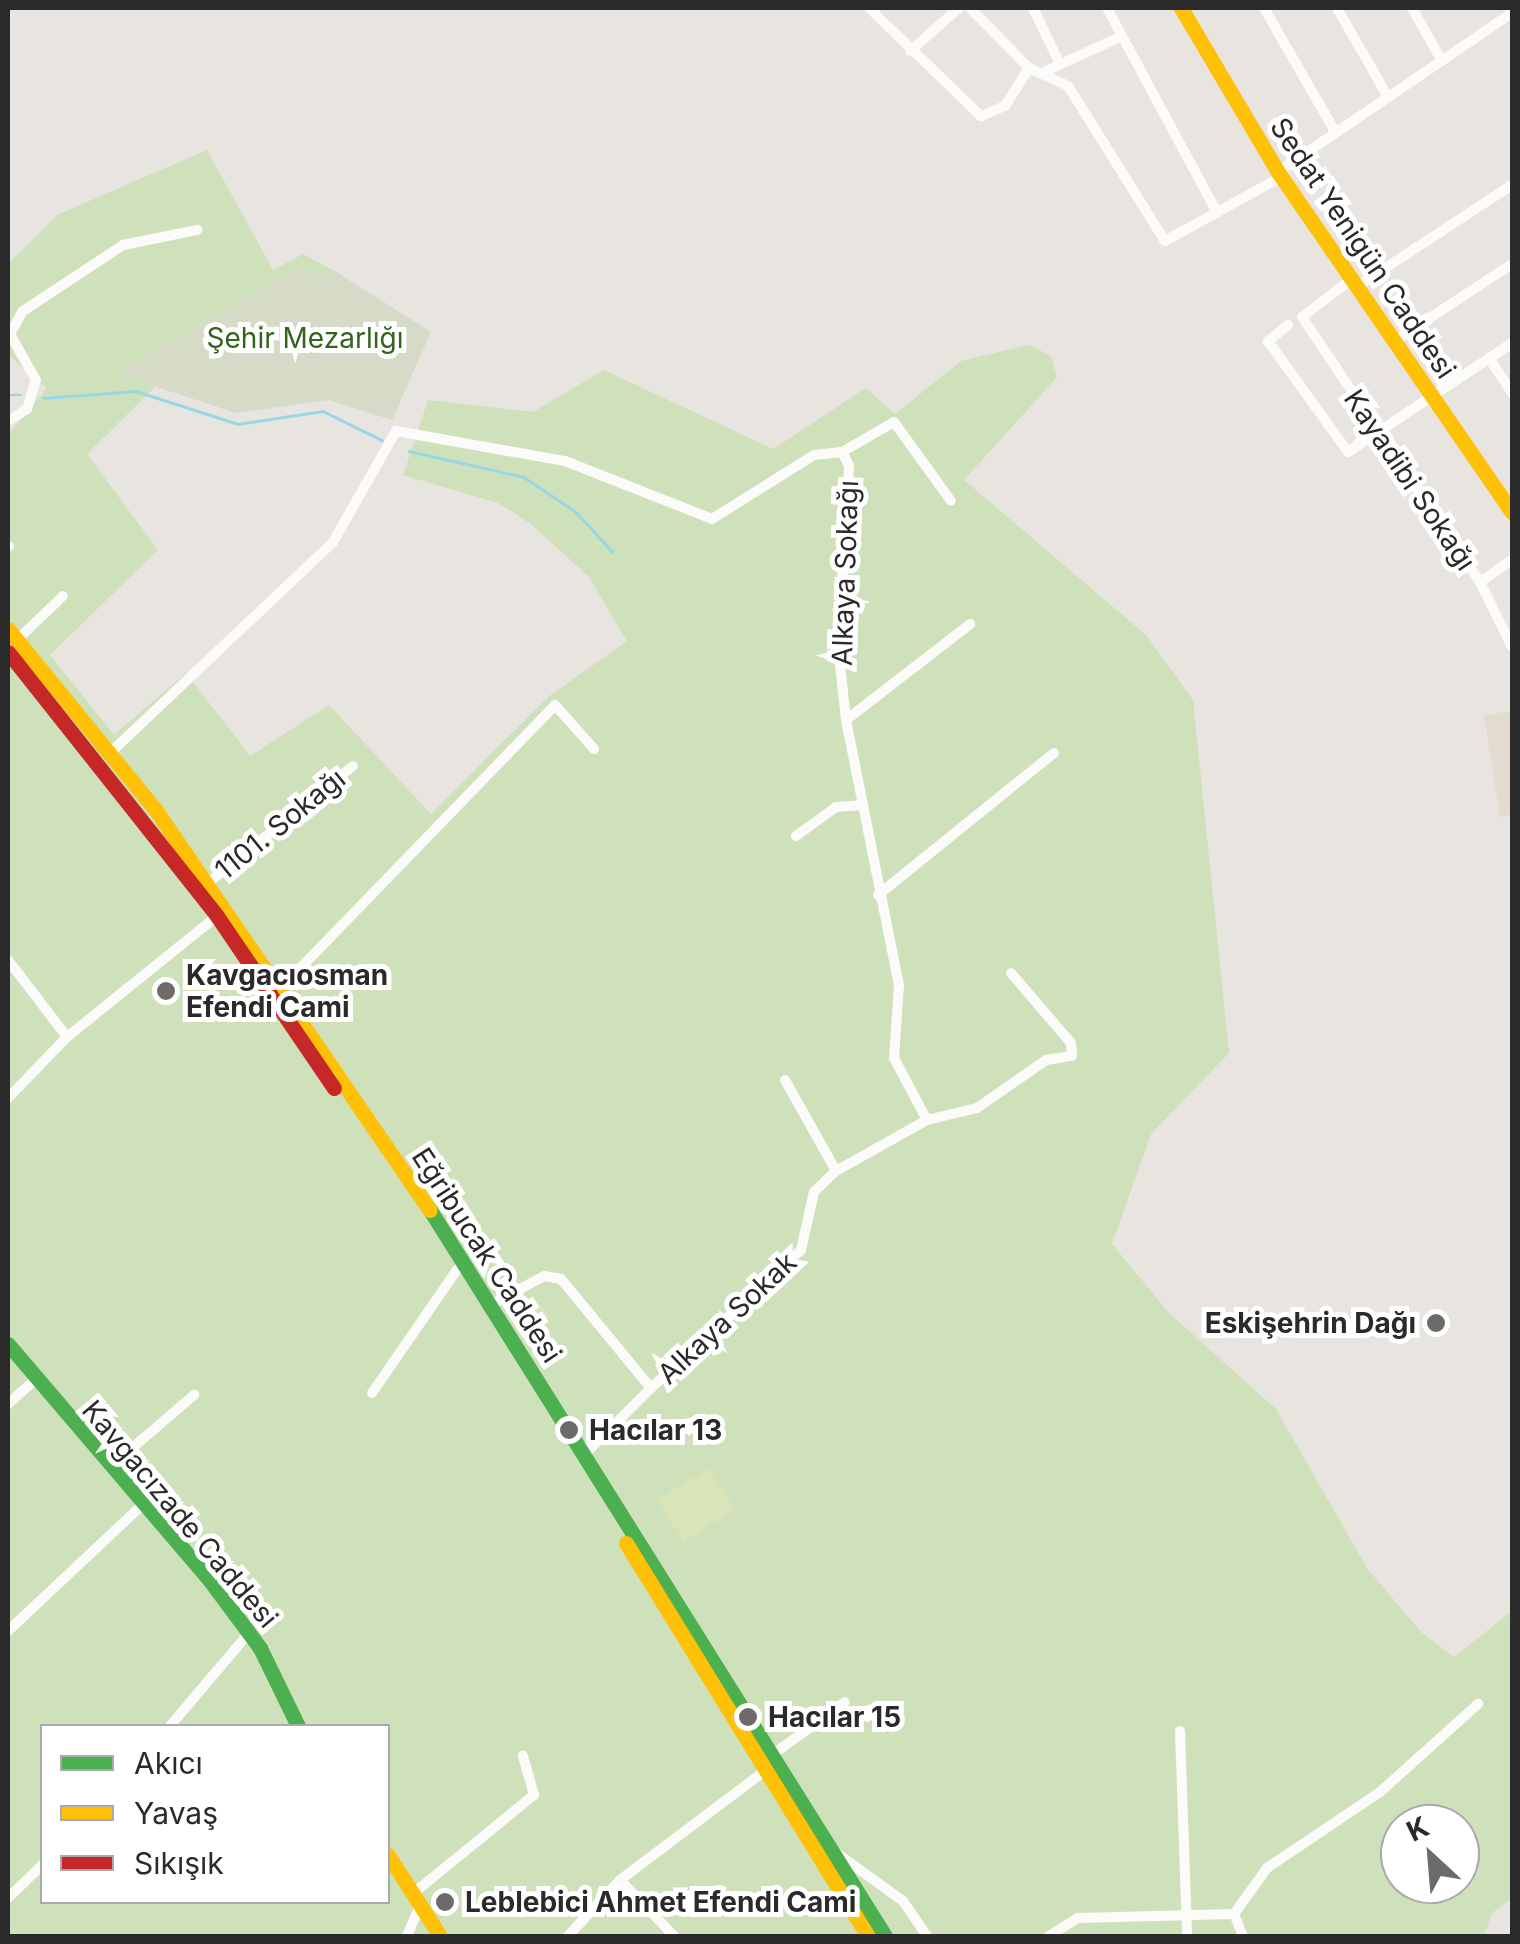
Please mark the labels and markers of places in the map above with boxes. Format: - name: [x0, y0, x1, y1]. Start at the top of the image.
- place label: Kavgacıosman Efendi Cami: [186, 958, 388, 1024]
- marker: Kavgacıosman Efendi Cami: [155, 980, 177, 1002]
- place label: Eskişehrin Dağı: [1205, 1306, 1416, 1340]
- marker: Eskişehrin Dağı: [1425, 1312, 1447, 1334]
- place label: Hacılar 13: [589, 1413, 722, 1447]
- marker: Hacılar 13: [558, 1419, 580, 1441]
- place label: Hacılar 15: [768, 1700, 901, 1734]
- marker: Hacılar 15: [737, 1706, 759, 1728]
- place label: Leblebici Ahmet Efendi Cami: [465, 1885, 856, 1919]
- marker: Leblebici Ahmet Efendi Cami: [434, 1891, 456, 1913]

